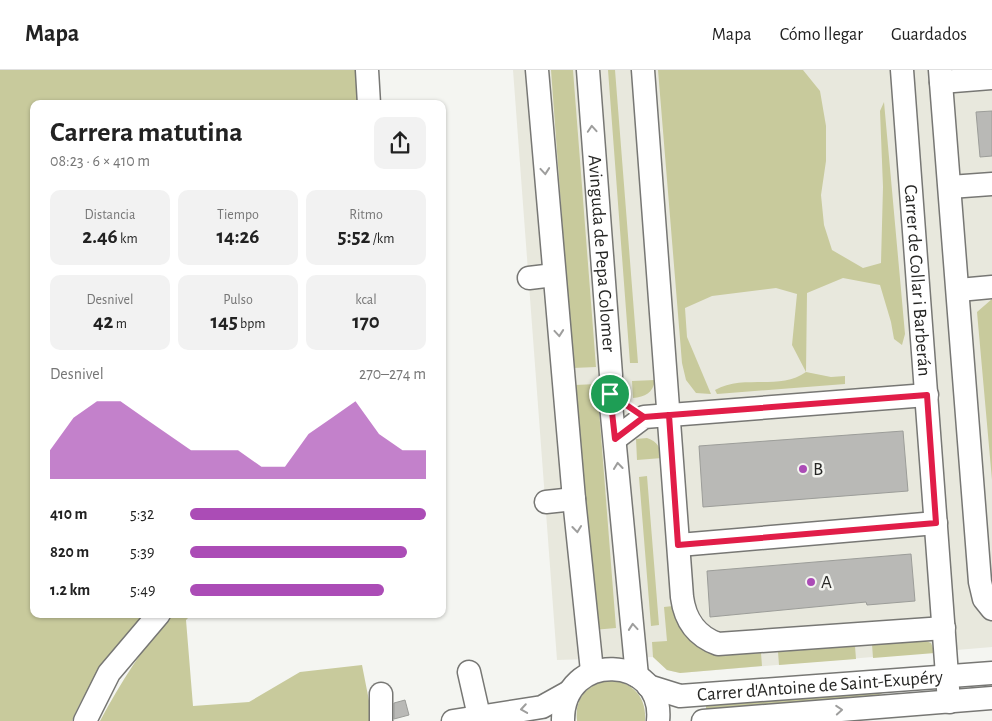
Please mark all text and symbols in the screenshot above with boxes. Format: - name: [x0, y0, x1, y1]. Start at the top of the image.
- text: Mapa: [25, 22, 79, 46]
- text: Mapa: [712, 26, 752, 44]
- text: Cómo llegar: [780, 26, 863, 44]
- text: Guardados: [891, 26, 967, 44]
- button: share: [374, 117, 426, 169]
- text: Carrera matutina: [50, 119, 243, 147]
- one-way arrow: [587, 125, 598, 133]
- text: 08:23 · 6 × 410 m: [50, 153, 150, 169]
- street label: Avinguda de Pepa Colomer: [585, 154, 619, 353]
- one-way arrow: [539, 167, 550, 175]
- street label: Carrer de Collar i Barberán: [901, 184, 934, 377]
- text: Distancia: [85, 208, 135, 222]
- text: Tiempo: [217, 208, 259, 222]
- text: Ritmo: [349, 208, 383, 222]
- text: 2.46: [82, 226, 118, 247]
- text: 14:26: [217, 226, 259, 247]
- text: 5:52: [338, 226, 370, 247]
- text: km: [118, 232, 138, 246]
- text: /km: [370, 232, 394, 246]
- text: Desnivel: [87, 293, 133, 307]
- text: Pulso: [223, 293, 253, 307]
- text: kcal: [355, 293, 377, 307]
- text: 42: [93, 311, 113, 332]
- text: 145: [211, 311, 238, 332]
- text: 170: [352, 311, 380, 332]
- text: m: [113, 317, 127, 331]
- text: bpm: [238, 317, 265, 331]
- one-way arrow: [553, 329, 564, 337]
- text: Desnivel: [50, 366, 104, 382]
- text: 270–274 m: [359, 366, 426, 382]
- pin: [589, 373, 631, 415]
- icon: arrive: [596, 380, 624, 408]
- place label: B: [813, 460, 823, 479]
- one-way arrow: [612, 461, 623, 469]
- marker: B: [797, 463, 809, 475]
- text: 410 m: [50, 506, 87, 522]
- text: 5:32: [130, 506, 154, 522]
- one-way arrow: [571, 526, 582, 534]
- text: 820 m: [50, 544, 89, 560]
- text: 5:39: [130, 544, 154, 560]
- place label: A: [821, 573, 832, 592]
- marker: A: [805, 576, 817, 588]
- text: 1.2 km: [50, 582, 90, 598]
- text: 5:49: [130, 582, 156, 598]
- one-way arrow: [628, 623, 639, 631]
- street label: Carrer d'Antoine de Saint-Exupéry: [696, 667, 944, 704]
- one-way arrow: [520, 704, 528, 714]
- one-way arrow: [835, 705, 843, 716]

